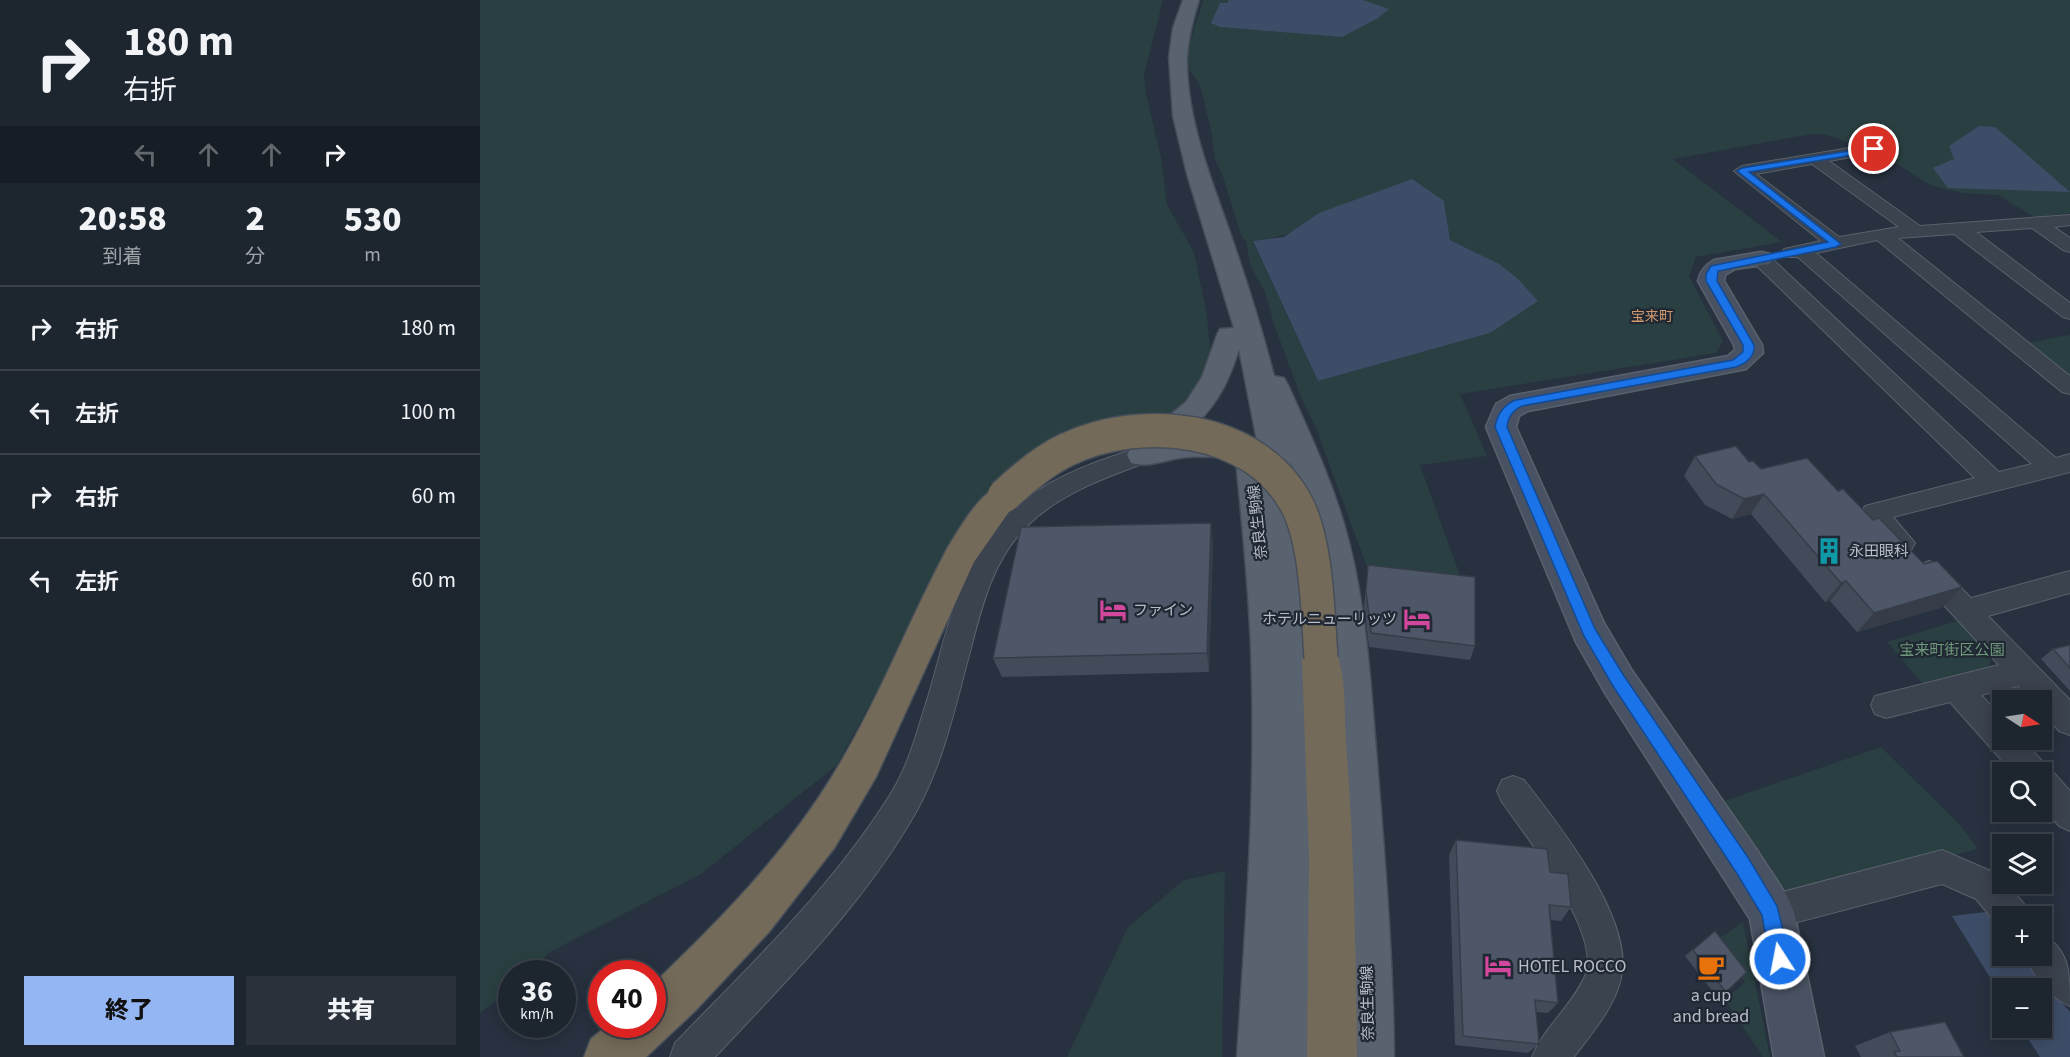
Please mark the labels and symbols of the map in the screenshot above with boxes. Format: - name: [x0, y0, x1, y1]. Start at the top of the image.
- pin: [1848, 123, 1899, 174]
- district label: 宝来町: [1631, 307, 1673, 327]
- street label: 奈良生駒線: [1244, 484, 1272, 560]
- building icon: 永田眼科: [1814, 536, 1844, 566]
- place label: 永田眼科: [1849, 541, 1909, 562]
- hotel icon: ファイン: [1098, 595, 1128, 625]
- place label: ファイン: [1133, 600, 1193, 621]
- hotel icon: ホテルニューリッツ: [1402, 604, 1432, 634]
- place label: ホテルニューリッツ: [1262, 609, 1397, 630]
- park label: 宝来町街区公園: [1899, 640, 2005, 661]
- north arrow: [1992, 690, 2052, 750]
- position arrow: [1748, 927, 1812, 991]
- hotel icon: HOTEL ROCCO: [1483, 951, 1513, 981]
- cafe icon: a cup and bread: [1696, 952, 1726, 982]
- place label: HOTEL ROCCO: [1518, 954, 1626, 979]
- speed limit sign: 40: [588, 960, 666, 1038]
- street label: 奈良生駒線: [1357, 965, 1379, 1041]
- place label: a cup and bread: [1673, 983, 1749, 1029]

